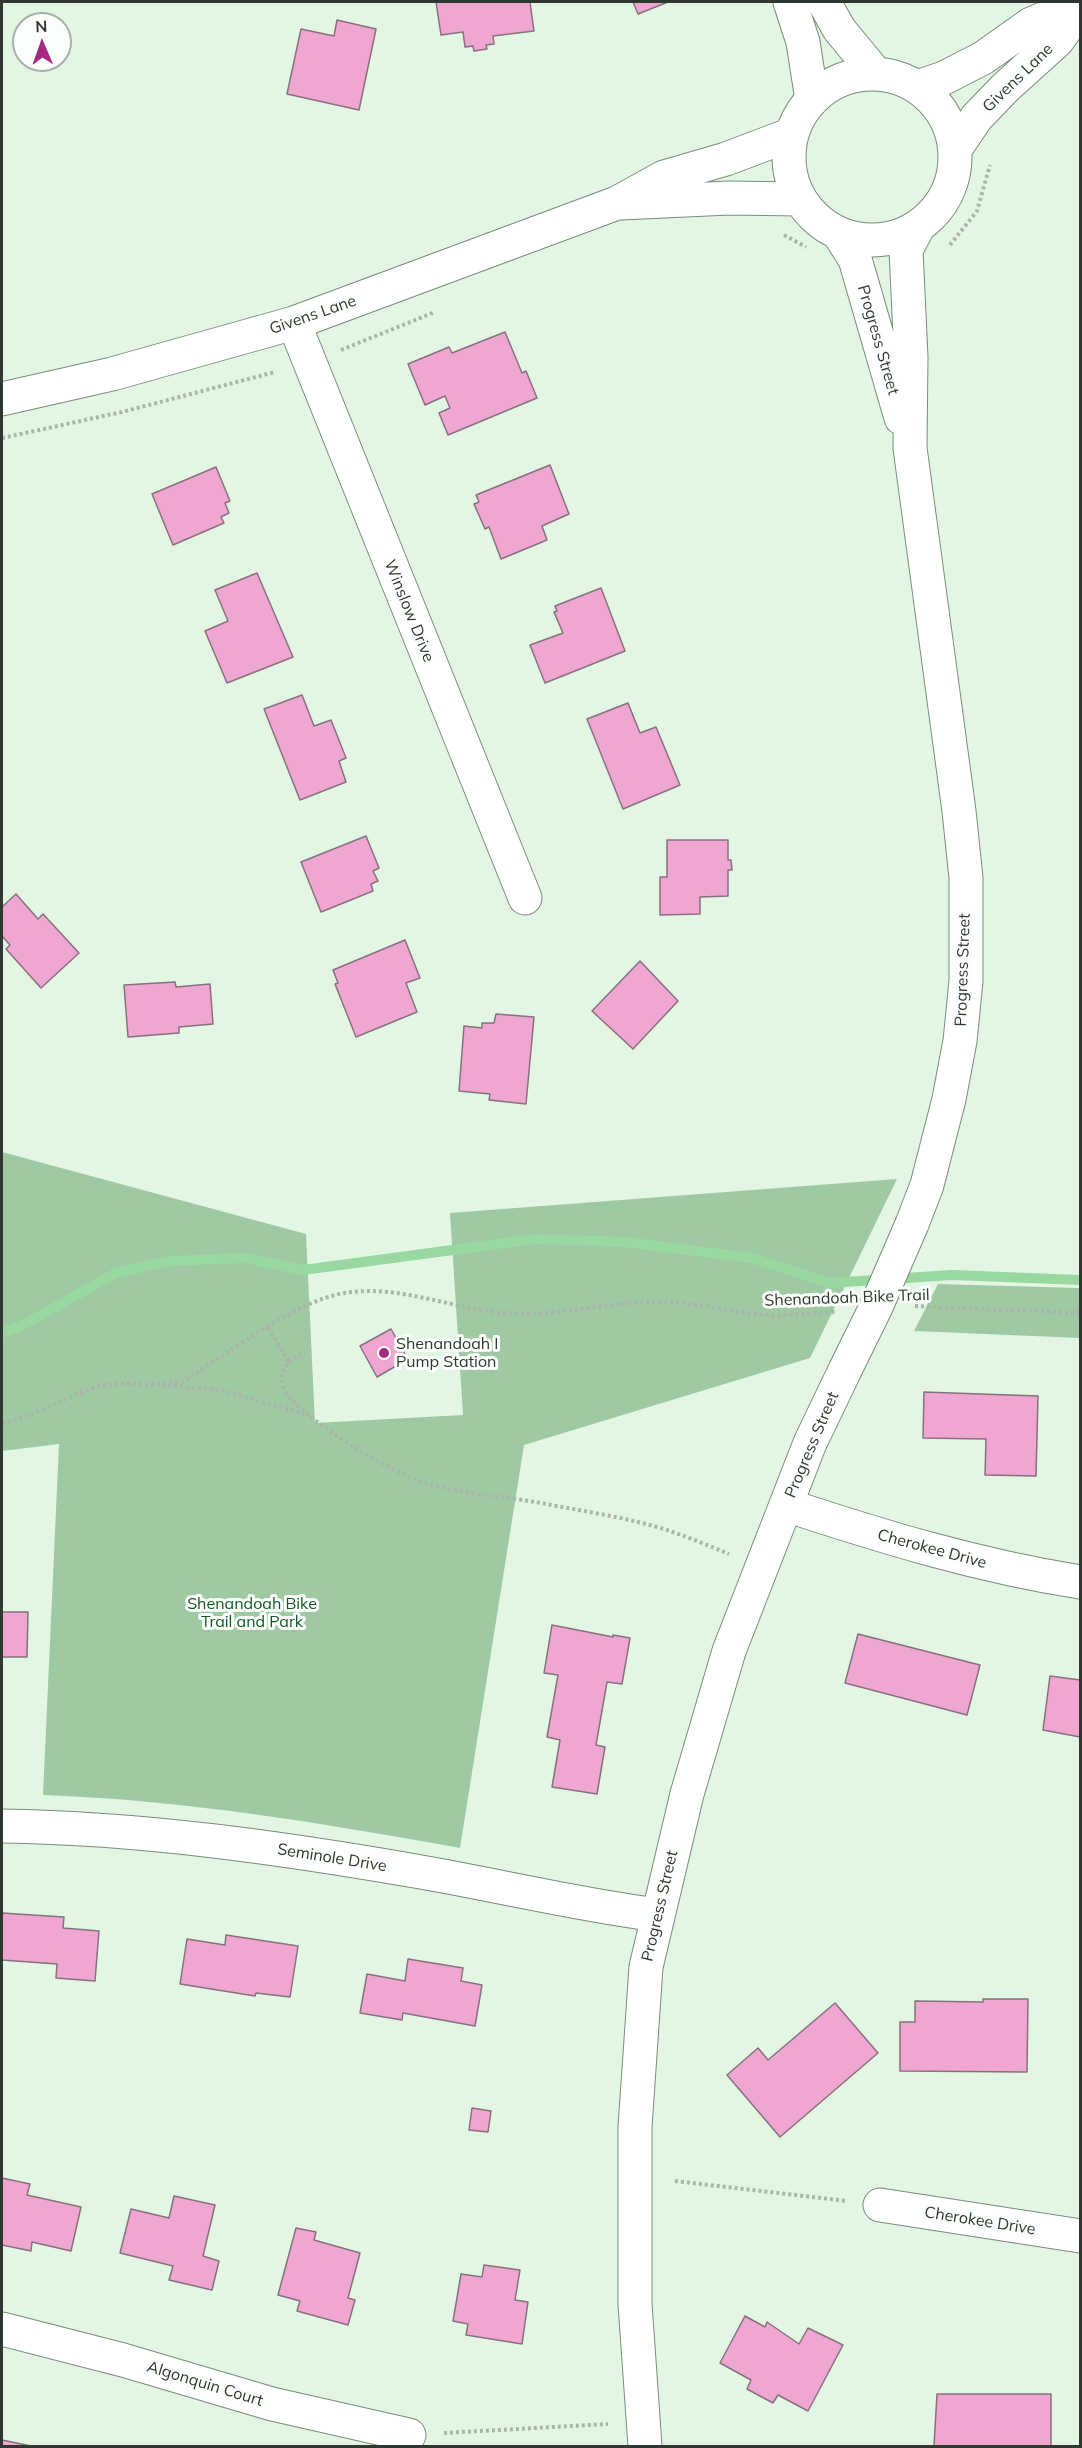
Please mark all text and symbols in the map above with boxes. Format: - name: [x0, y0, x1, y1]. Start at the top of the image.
- north arrow: [12, 12, 72, 72]
- text: N: [35, 16, 48, 36]
- street label: Givens Lane: [979, 40, 1057, 116]
- street label: Progress Street: [853, 283, 903, 397]
- street label: Givens Lane: [267, 291, 359, 339]
- street label: Winslow Drive: [380, 557, 438, 665]
- street label: Progress Street: [951, 913, 975, 1027]
- street label: Shenandoah Bike Trail: [764, 1286, 930, 1310]
- place label: Shenandoah I Pump Station: [396, 1334, 498, 1372]
- marker: Shenandoah I Pump Station: [377, 1346, 391, 1360]
- street label: Progress Street: [781, 1389, 843, 1501]
- street label: Cherokee Drive: [875, 1525, 989, 1573]
- park label: Shenandoah Bike Trail and Park: [187, 1594, 317, 1632]
- street label: Seminole Drive: [276, 1840, 388, 1876]
- street label: Progress Street: [638, 1849, 682, 1963]
- street label: Cherokee Drive: [923, 2203, 1037, 2239]
- street label: Algonquin Court: [145, 2357, 265, 2411]

